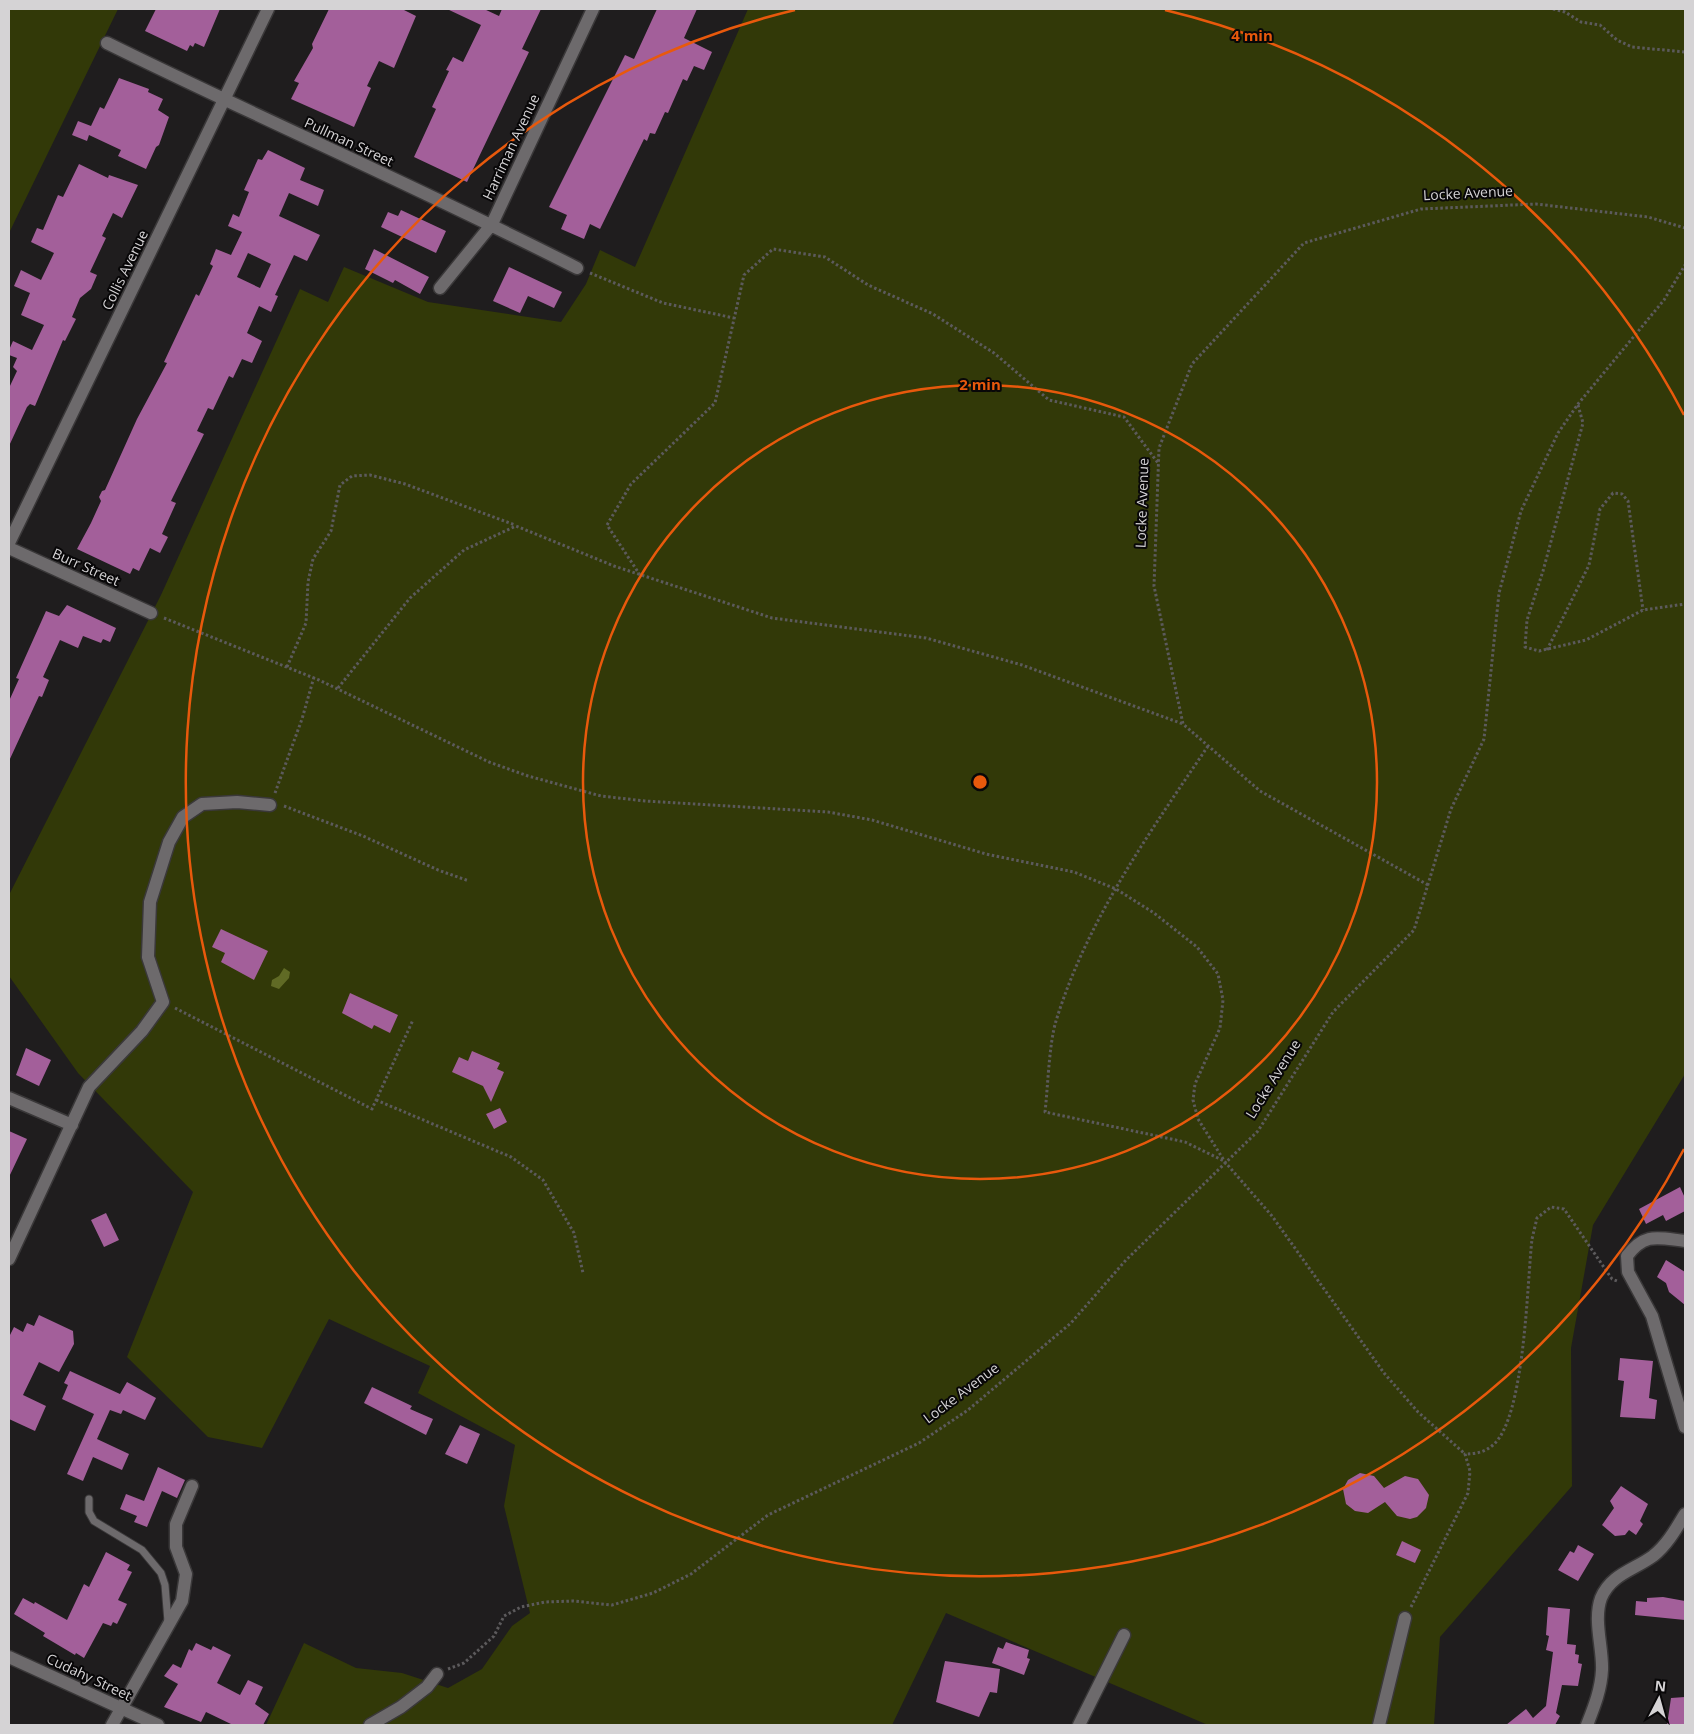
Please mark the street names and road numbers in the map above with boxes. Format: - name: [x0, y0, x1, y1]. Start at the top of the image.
- street label: Harriman Avenue: [478, 91, 543, 203]
- street label: Pullman Street: [302, 113, 397, 170]
- street label: Locke Avenue: [1423, 181, 1514, 204]
- street label: Collis Avenue: [97, 226, 152, 313]
- street label: Locke Avenue: [1130, 458, 1153, 548]
- street label: Burr Street: [50, 543, 123, 590]
- street label: Locke Avenue: [1241, 1035, 1305, 1122]
- street label: Locke Avenue: [919, 1358, 1002, 1427]
- street label: Cudahy Street: [43, 1648, 135, 1705]

